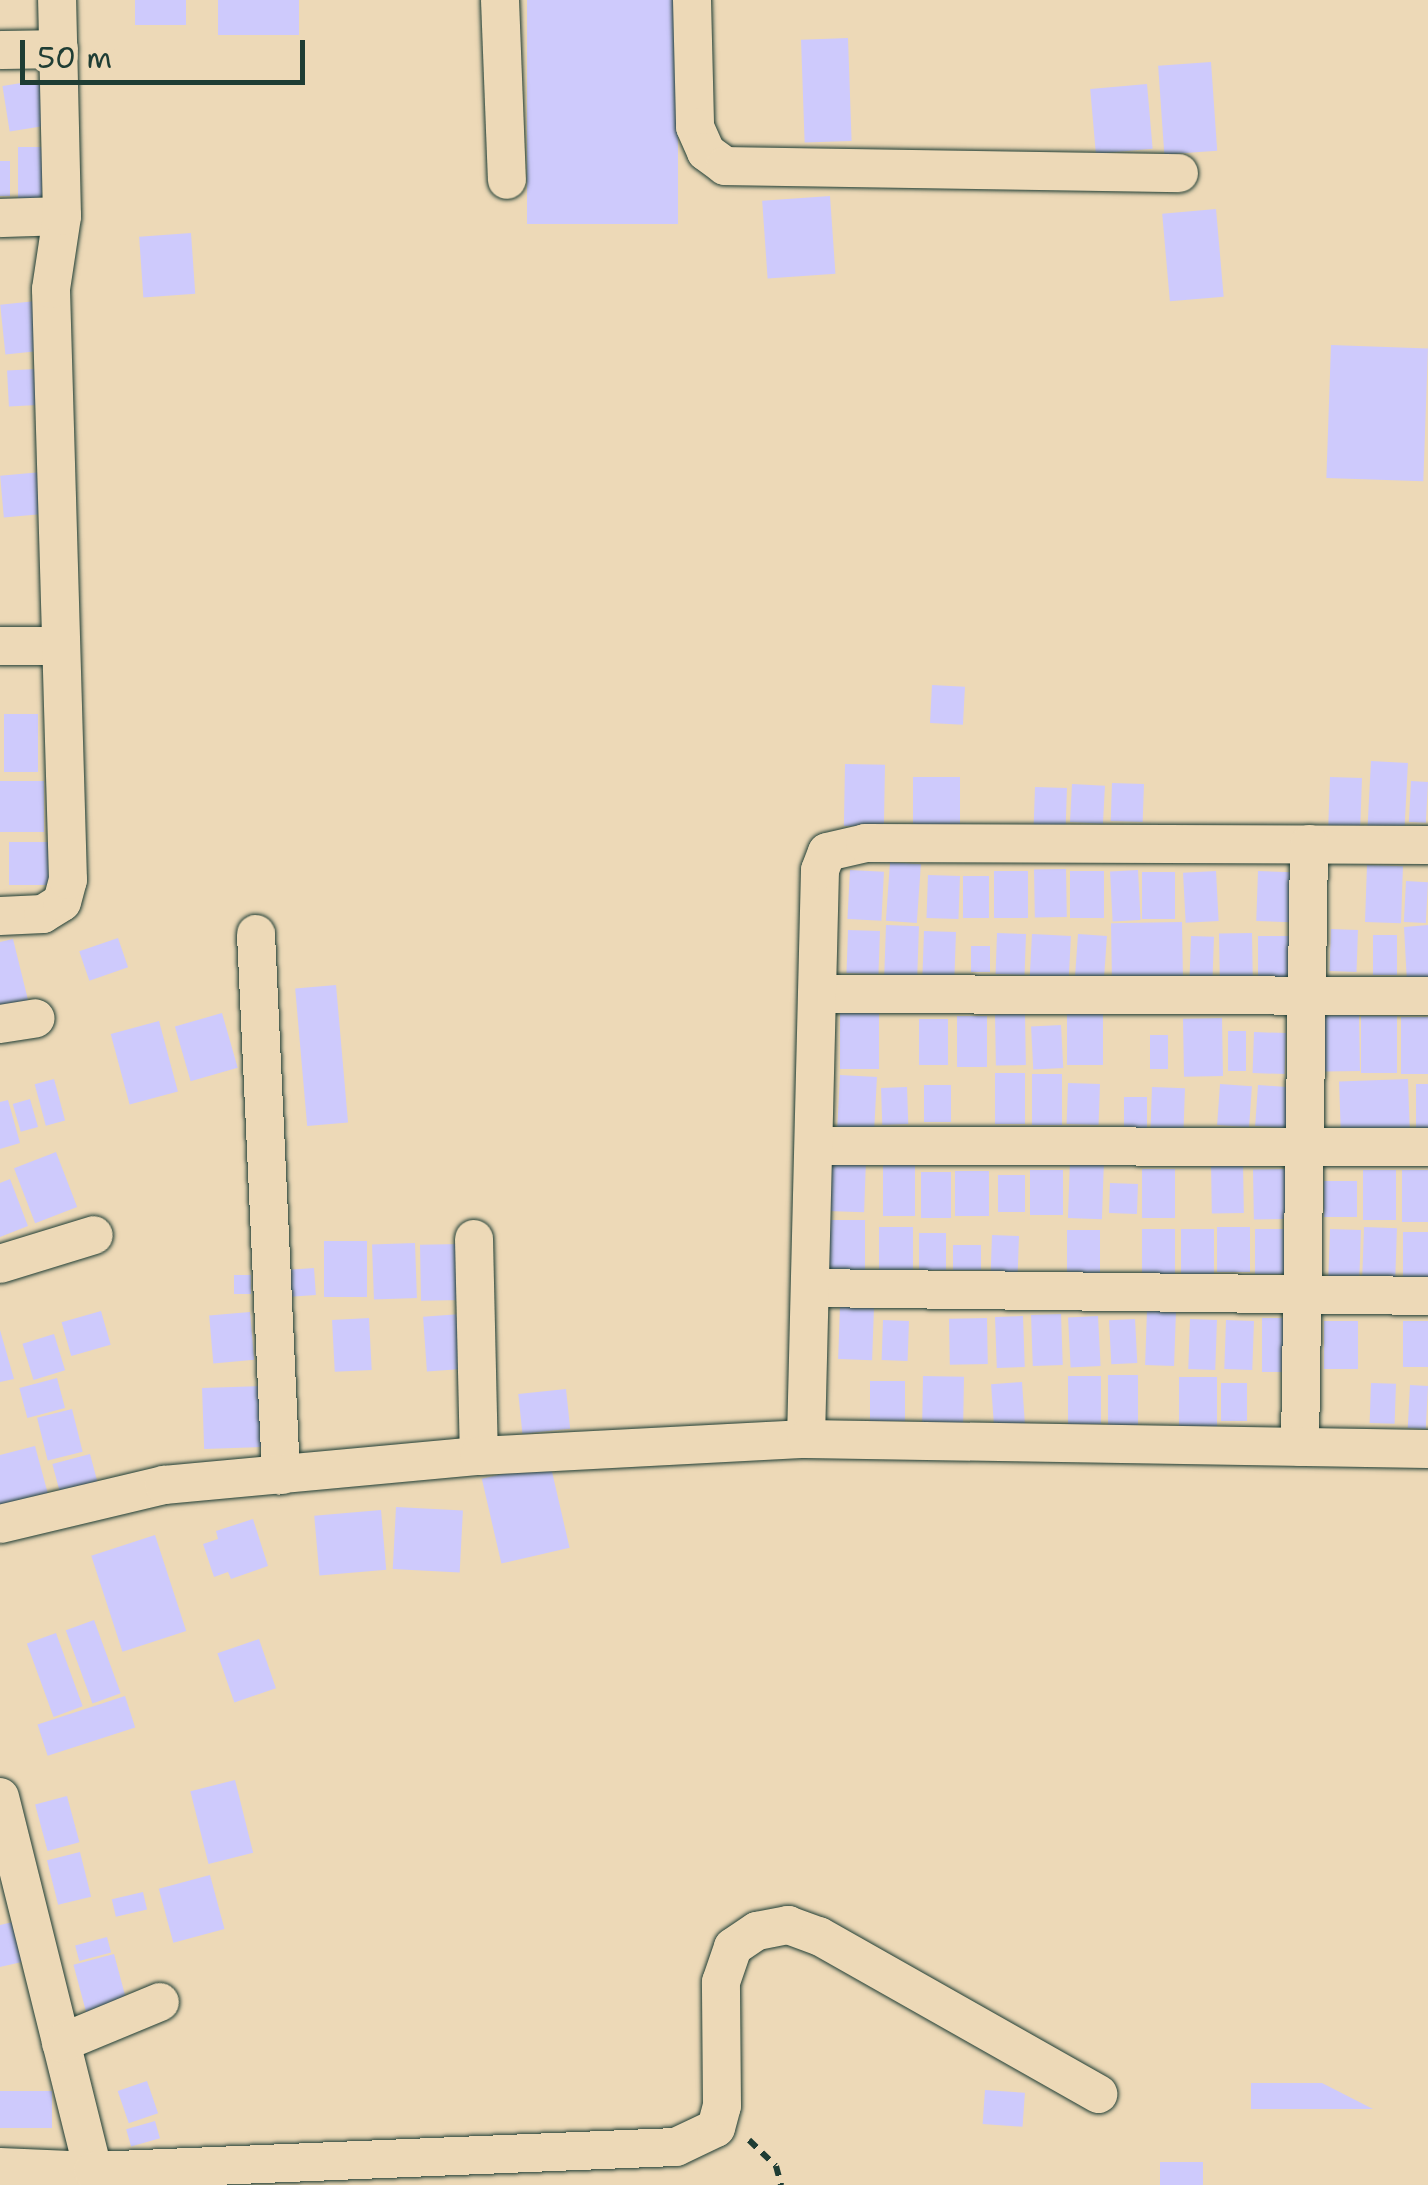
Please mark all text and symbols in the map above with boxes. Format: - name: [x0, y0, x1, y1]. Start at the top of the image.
- scale bar: [25, 20, 310, 82]
- text: 50 m: [37, 37, 112, 78]

